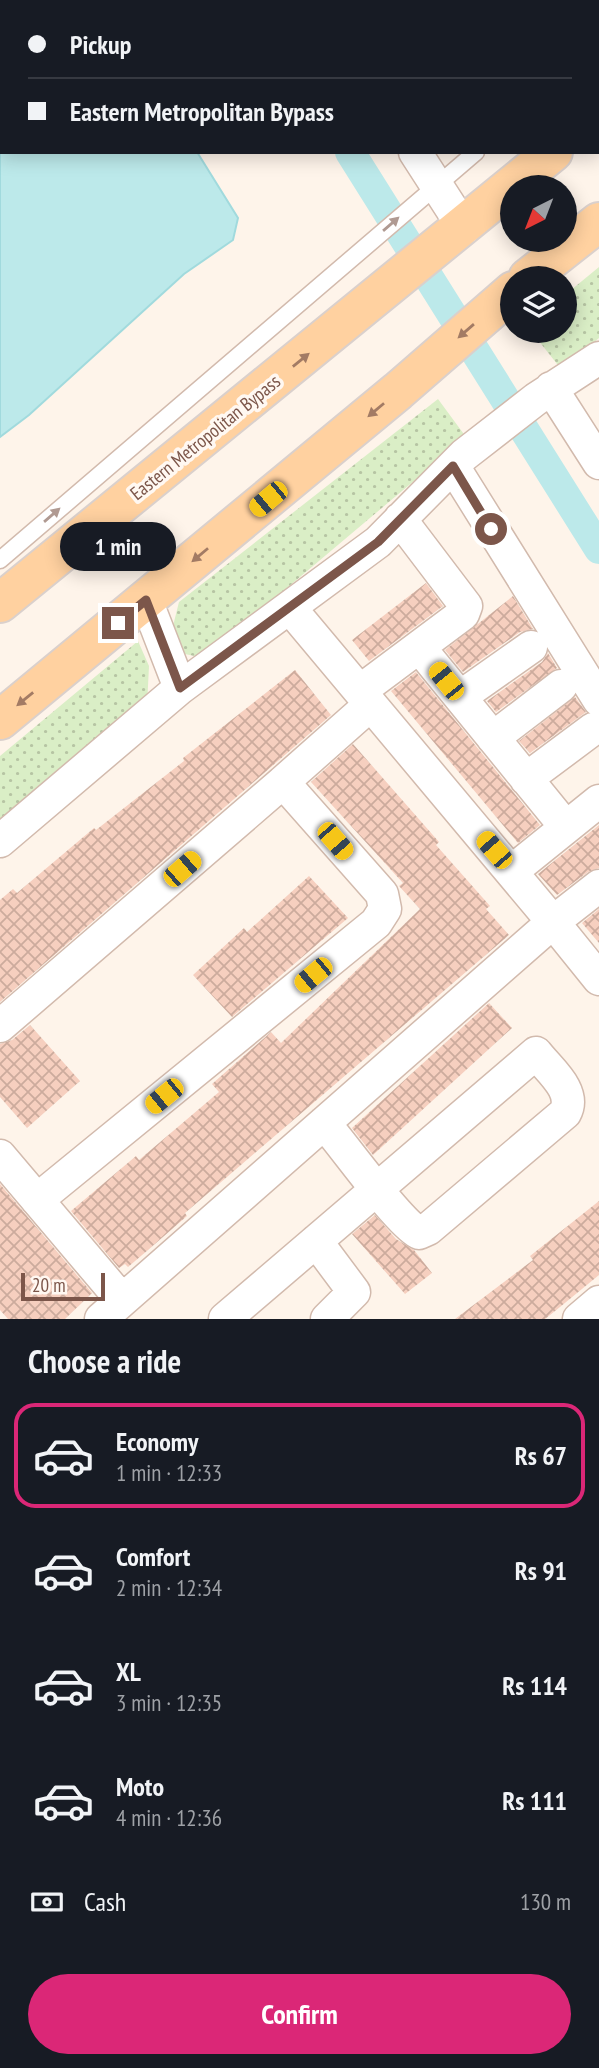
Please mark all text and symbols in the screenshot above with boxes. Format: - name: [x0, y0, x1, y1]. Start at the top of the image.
- text: Pickup: [70, 28, 131, 61]
- text: Eastern Metropolitan Bypass: [70, 95, 334, 128]
- north arrow: [500, 175, 578, 252]
- map controls: [500, 175, 577, 343]
- one-way arrow: [382, 216, 400, 232]
- button: layers: [500, 266, 577, 343]
- one-way arrow: [457, 323, 474, 338]
- one-way arrow: [291, 353, 309, 368]
- street label: Eastern Metropolitan Bypass: [125, 369, 285, 505]
- one-way arrow: [367, 402, 384, 417]
- car: [246, 477, 291, 521]
- one-way arrow: [43, 508, 60, 523]
- route start: [475, 513, 507, 545]
- callout: 1 min: [60, 522, 176, 570]
- text: 1 min: [95, 532, 141, 561]
- one-way arrow: [192, 547, 209, 562]
- route end: [102, 607, 134, 639]
- car: [425, 658, 468, 704]
- one-way arrow: [16, 692, 34, 707]
- car: [314, 818, 357, 864]
- car: [473, 827, 516, 873]
- car: [160, 847, 205, 891]
- car: [291, 953, 336, 997]
- car: [142, 1075, 187, 1117]
- scale bar: [21, 1270, 105, 1302]
- text: 20 m: [32, 1273, 66, 1297]
- text: Choose a ride: [28, 1340, 181, 1382]
- icon: car: [32, 1424, 95, 1487]
- text: Economy: [116, 1425, 198, 1458]
- text: Rs 67: [515, 1439, 567, 1472]
- text: 1 min · 12:33: [116, 1458, 222, 1487]
- icon: car: [32, 1539, 95, 1602]
- text: Comfort: [116, 1540, 190, 1573]
- text: Rs 91: [515, 1554, 567, 1587]
- text: 2 min · 12:34: [116, 1573, 222, 1602]
- icon: car: [32, 1654, 95, 1717]
- text: XL: [116, 1655, 141, 1688]
- text: Rs 114: [502, 1669, 567, 1702]
- text: 3 min · 12:35: [116, 1688, 222, 1717]
- icon: car: [32, 1769, 95, 1832]
- text: Moto: [116, 1770, 164, 1803]
- text: Rs 111: [502, 1784, 567, 1817]
- text: 4 min · 12:36: [116, 1803, 222, 1832]
- icon: cash: [28, 1883, 66, 1921]
- text: Cash: [84, 1885, 126, 1918]
- text: 130 m: [520, 1887, 571, 1916]
- button: Confirm: [28, 1974, 571, 2054]

